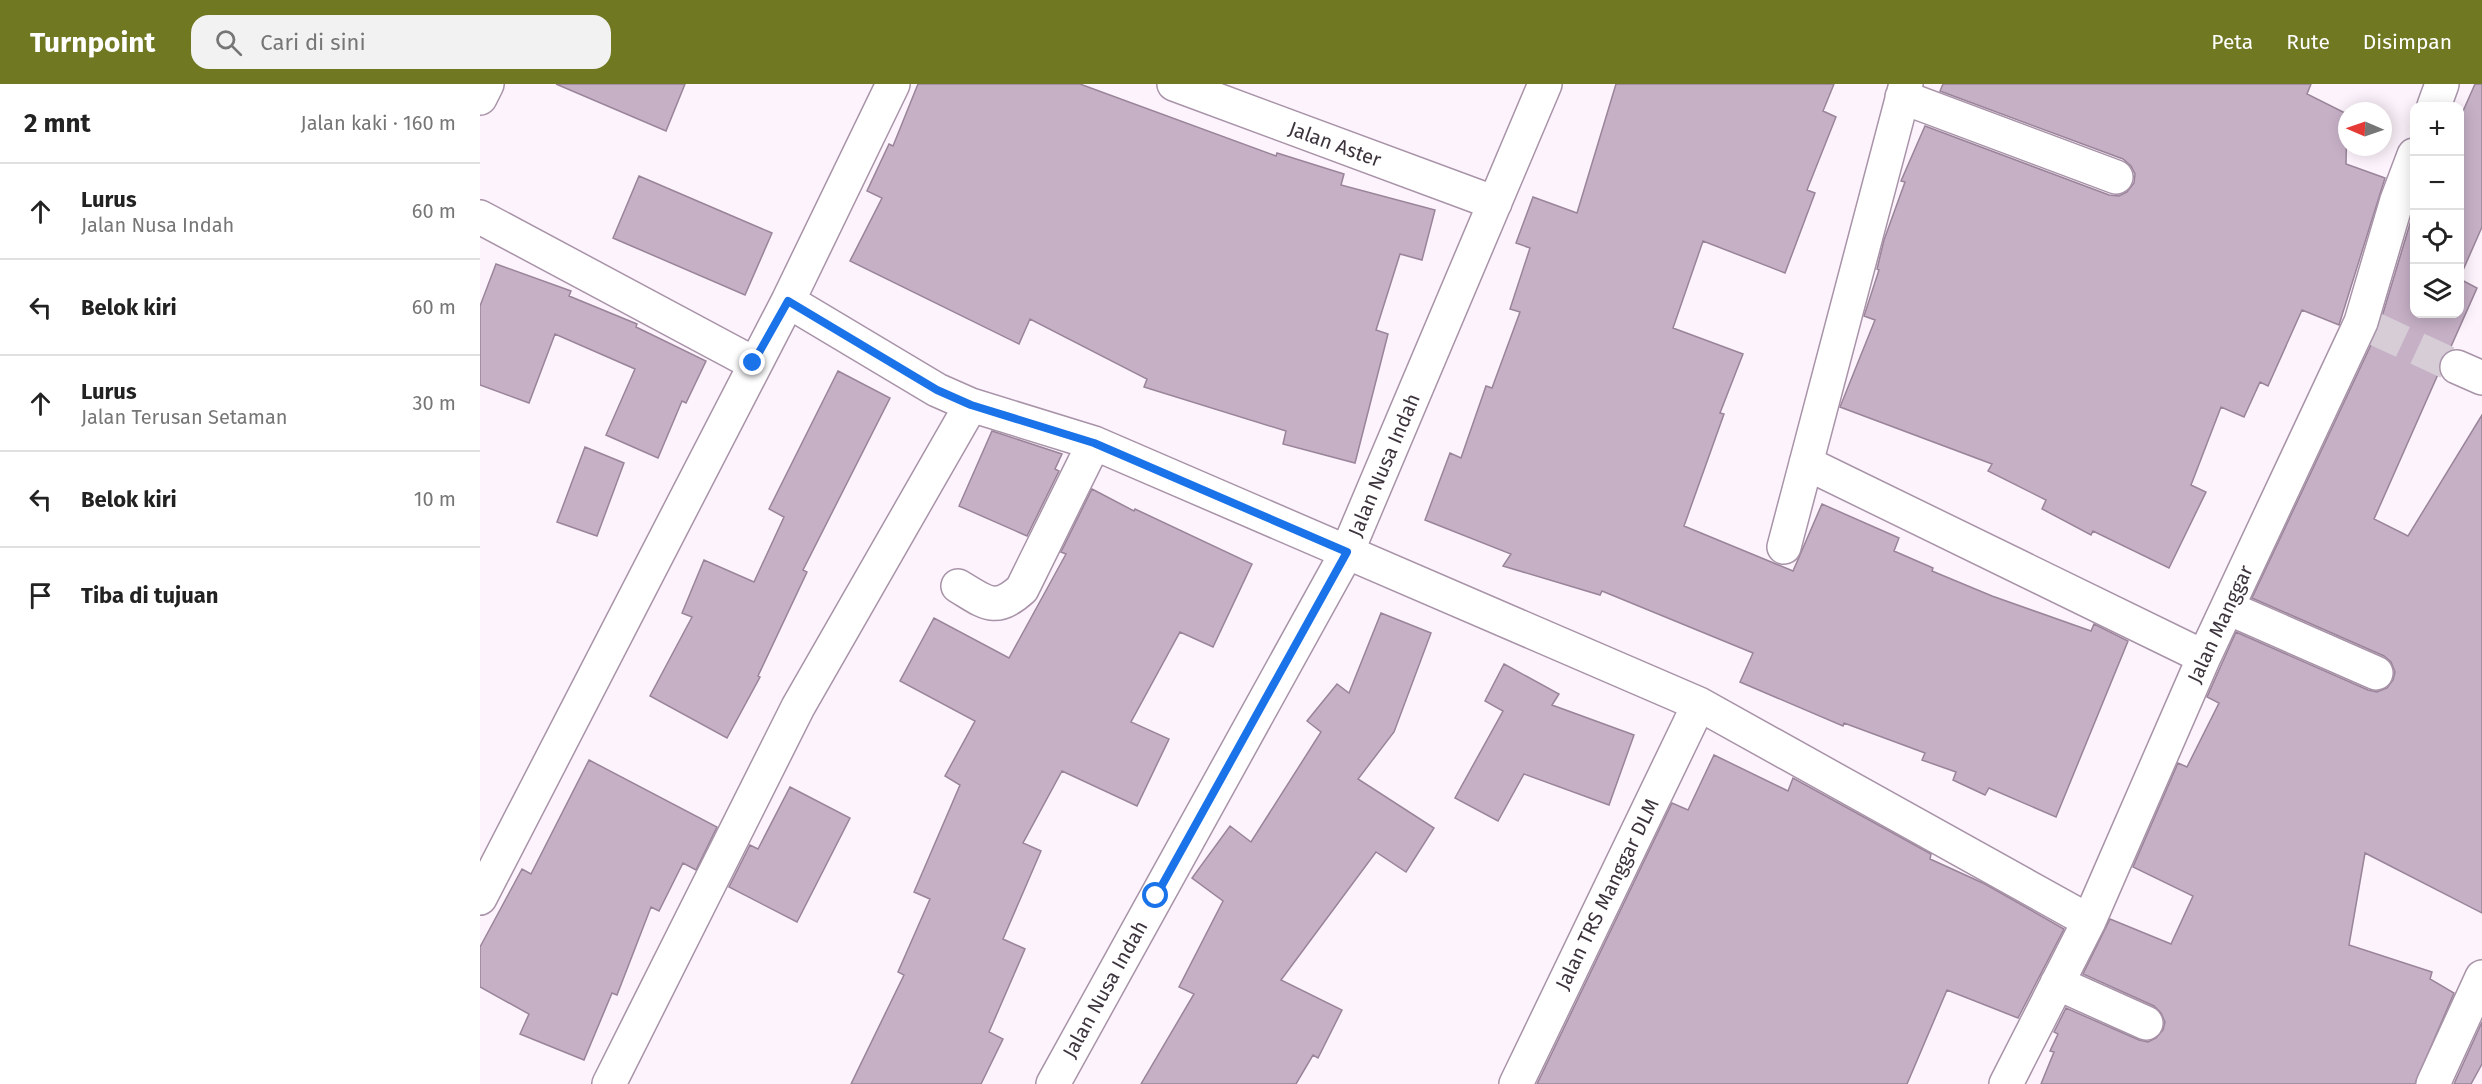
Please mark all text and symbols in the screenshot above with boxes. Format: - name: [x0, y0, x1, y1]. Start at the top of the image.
- search box: [191, 15, 611, 69]
- text: Turnpoint: [30, 26, 155, 59]
- icon: search: [212, 26, 245, 59]
- text: Cari di sini: [260, 29, 366, 56]
- text: Peta: [2211, 29, 2253, 55]
- text: Rute: [2286, 29, 2330, 55]
- text: Disimpan: [2363, 29, 2452, 55]
- north arrow: [2338, 102, 2392, 156]
- map controls: [2410, 102, 2464, 318]
- button: +: [2410, 102, 2464, 156]
- text: 2 mnt: [24, 108, 91, 139]
- text: Jalan kaki · 160 m: [301, 111, 456, 135]
- street label: Jalan Aster: [1285, 116, 1385, 172]
- button: −: [2410, 156, 2464, 210]
- text: Lurus: [81, 186, 137, 213]
- icon: ahead: [24, 195, 57, 228]
- text: 60 m: [412, 199, 456, 223]
- button: locate: [2410, 210, 2464, 264]
- text: Jalan Nusa Indah: [81, 213, 234, 237]
- button: layers: [2410, 264, 2464, 318]
- icon: left: [24, 291, 57, 324]
- text: Belok kiri: [81, 294, 177, 321]
- text: 60 m: [412, 295, 456, 319]
- route end: [739, 349, 765, 375]
- text: Lurus: [81, 378, 137, 405]
- icon: ahead: [24, 387, 57, 420]
- street label: Jalan Nusa Indah: [1343, 390, 1425, 540]
- text: 30 m: [412, 391, 456, 415]
- text: Jalan Terusan Setaman: [81, 405, 287, 429]
- icon: left: [24, 483, 57, 516]
- text: Belok kiri: [81, 486, 177, 513]
- text: 10 m: [414, 487, 456, 511]
- street label: Jalan Manggar: [2182, 561, 2258, 687]
- icon: arrive: [24, 579, 57, 612]
- text: Tiba di tujuan: [81, 582, 218, 609]
- street label: Jalan TRS Manggar DLM: [1550, 795, 1664, 993]
- route start: [1142, 882, 1168, 908]
- street label: Jalan Nusa Indah: [1057, 916, 1153, 1062]

